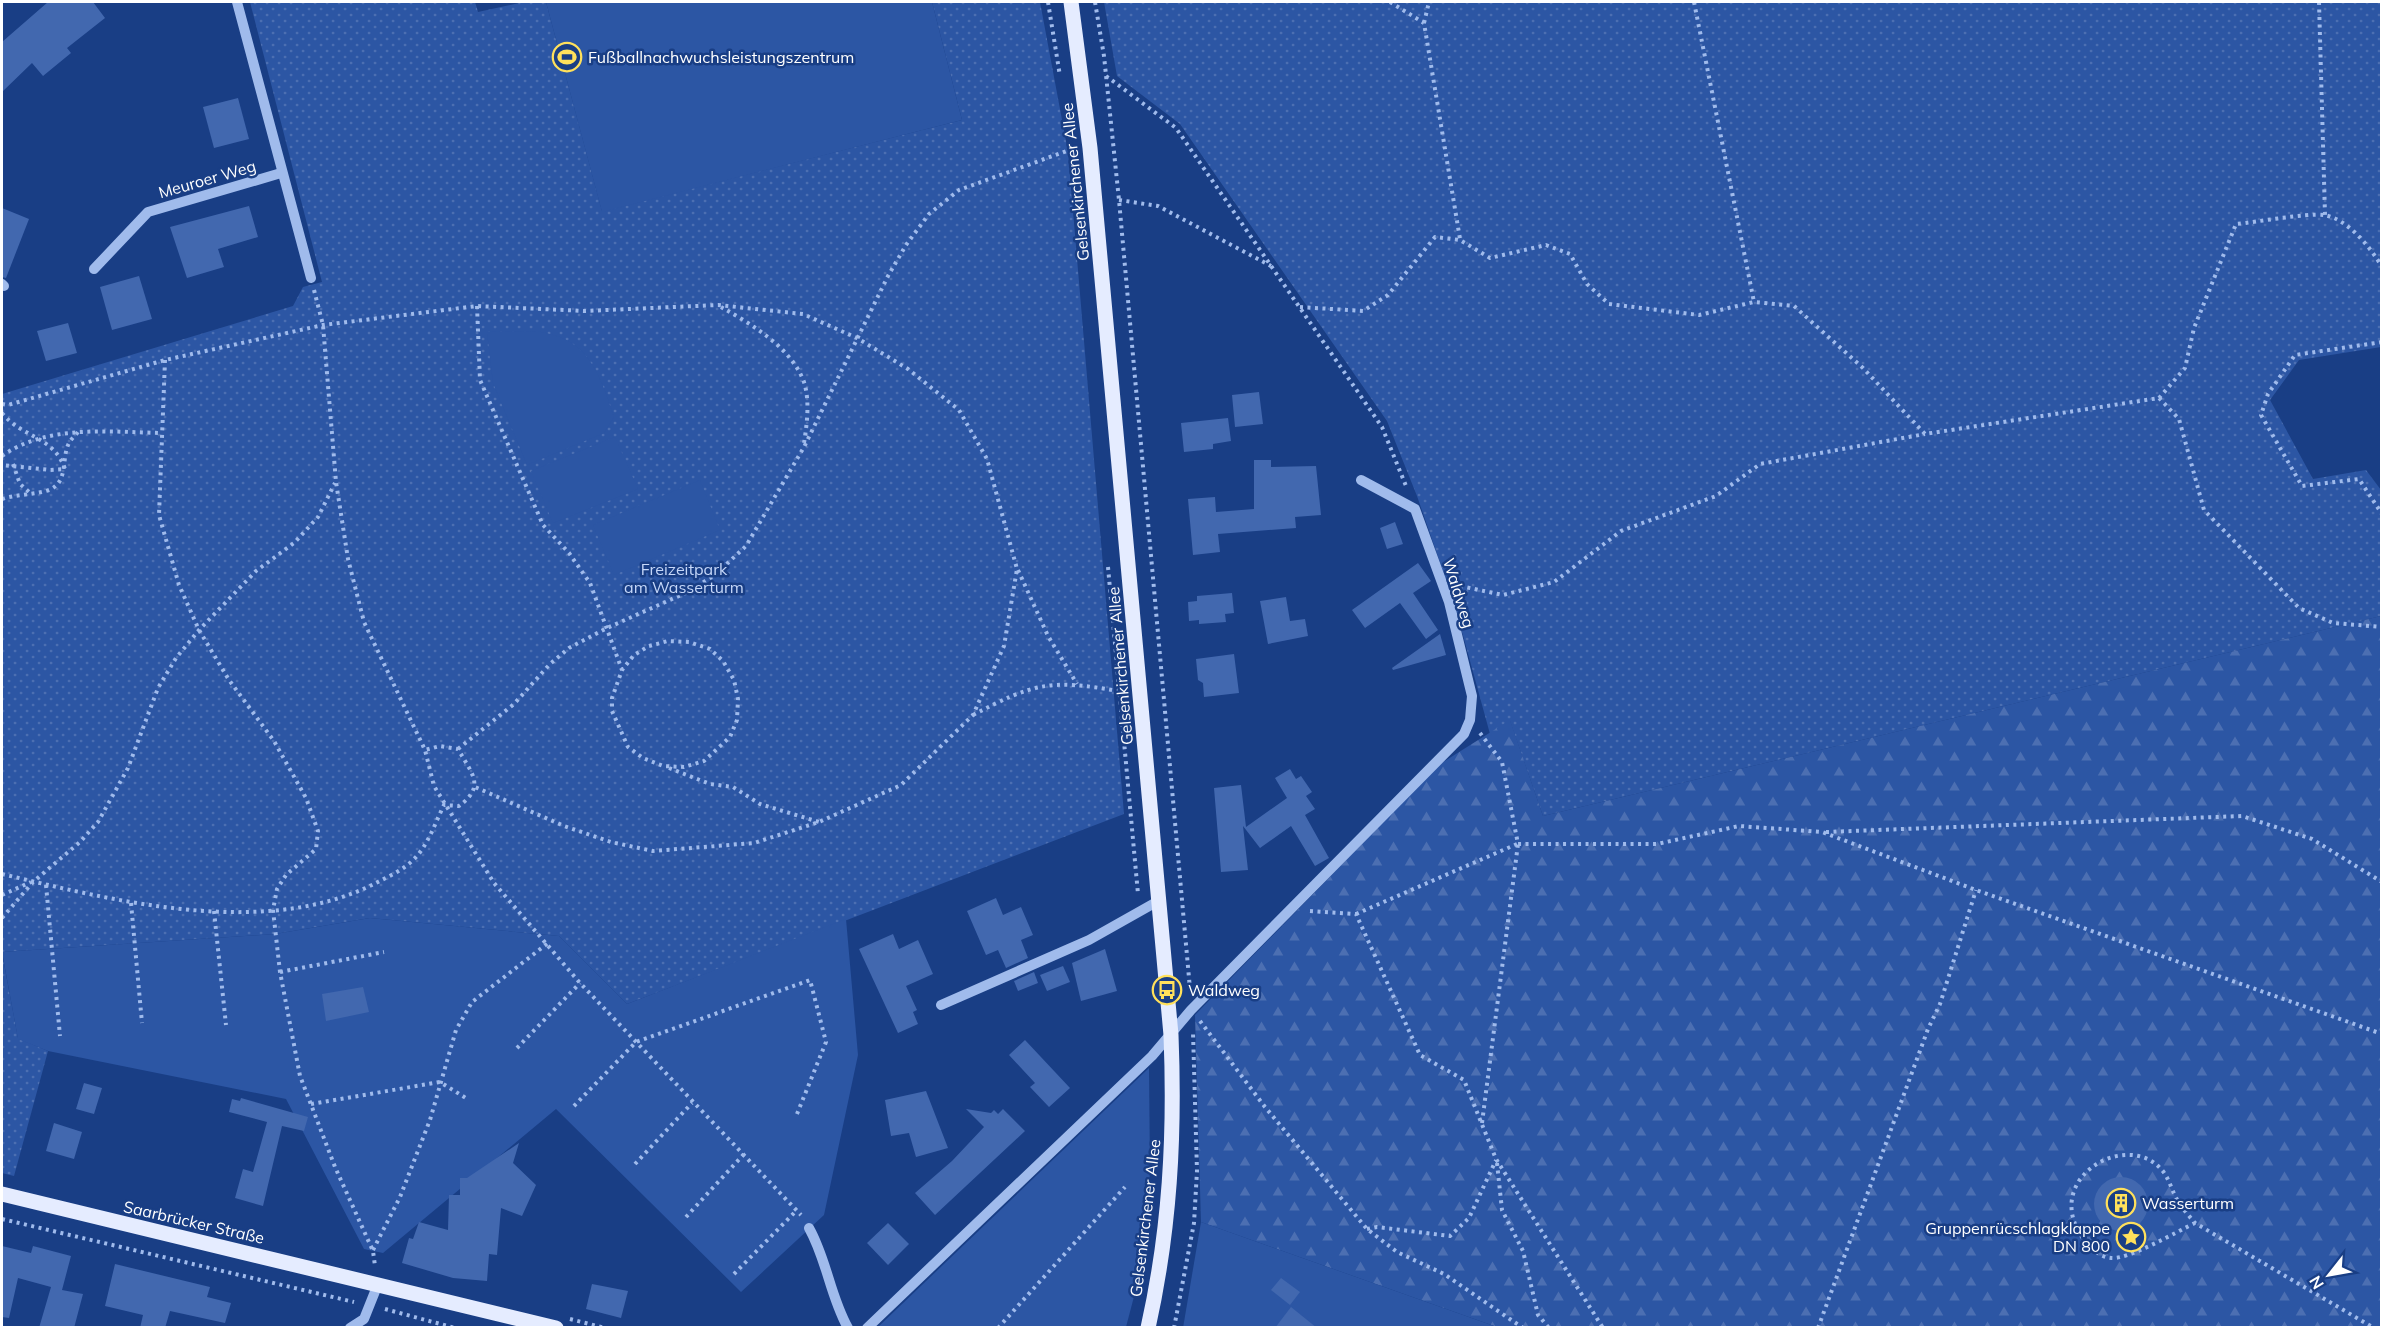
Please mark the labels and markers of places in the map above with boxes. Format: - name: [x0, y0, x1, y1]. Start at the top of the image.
- sports icon: Fußballnachwuchsleistungszentrum: [551, 41, 583, 73]
- place label: Fußballnachwuchsleistungszentrum: [588, 47, 854, 67]
- bus stop icon: Waldweg: [1151, 974, 1183, 1006]
- place label: Waldweg: [1188, 980, 1260, 1000]
- building icon: Wasserturm: [2105, 1187, 2137, 1219]
- place label: Wasserturm: [2142, 1193, 2234, 1213]
- place label: Gruppenrücschlagklappe DN 800: [1925, 1218, 2110, 1256]
- place icon: Gruppenrücschlagklappe DN 800: [2115, 1221, 2147, 1253]

